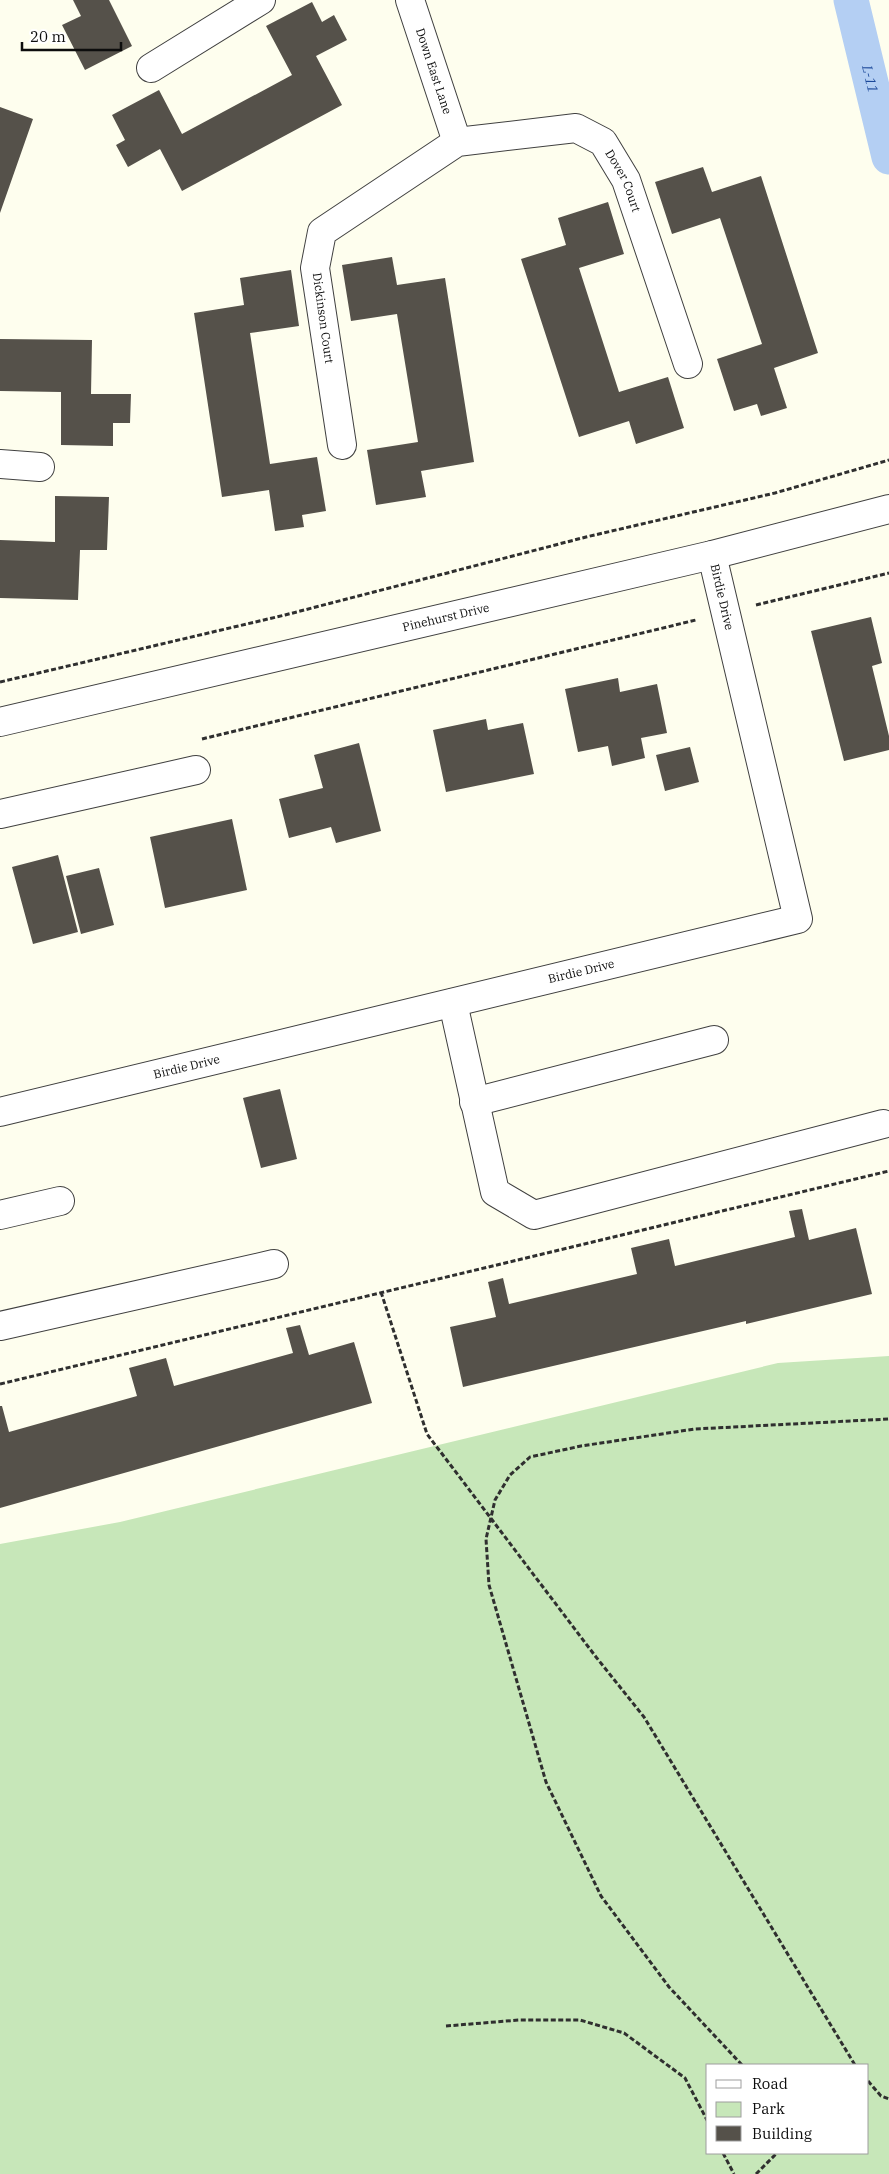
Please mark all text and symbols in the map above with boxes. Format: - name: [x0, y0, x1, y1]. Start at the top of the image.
- scale bar: [22, 20, 121, 52]
- street label: Down East Lane: [413, 26, 455, 116]
- text: 20 m: [30, 27, 66, 46]
- water label: L-11: [858, 62, 882, 94]
- street label: Dover Court: [602, 146, 644, 214]
- street label: Dickinson Court: [310, 272, 337, 364]
- street label: Birdie Drive: [708, 562, 737, 632]
- street label: Pinehurst Drive: [401, 599, 491, 634]
- street label: Birdie Drive: [546, 956, 616, 986]
- street label: Birdie Drive: [152, 1051, 221, 1082]
- legend: [706, 2064, 869, 2154]
- text: Road: [752, 2074, 788, 2093]
- text: Park: [752, 2099, 785, 2118]
- text: Building: [752, 2124, 812, 2143]

